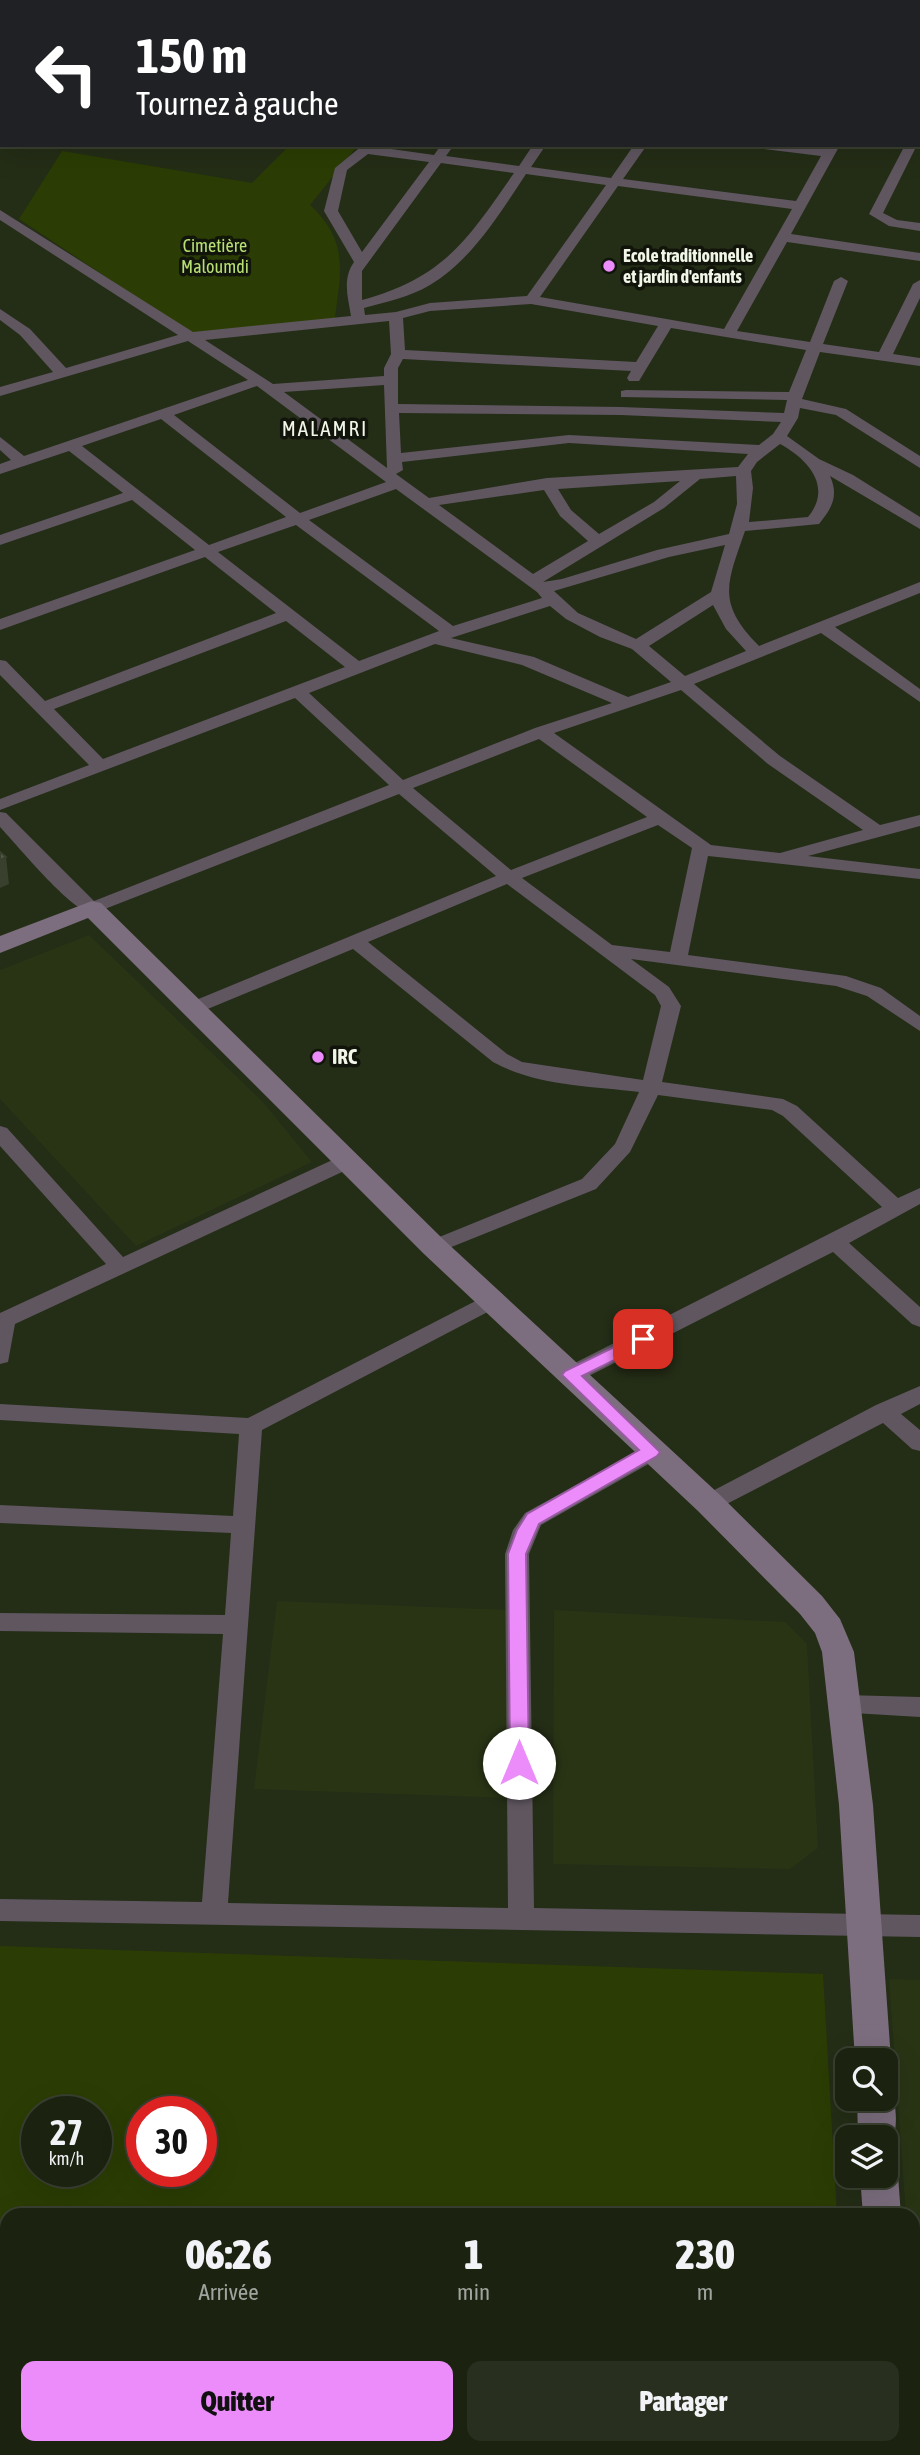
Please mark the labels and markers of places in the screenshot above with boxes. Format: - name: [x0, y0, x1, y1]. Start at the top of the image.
- place label: Ecole traditionnelle et jardin d'enfants: [623, 245, 753, 287]
- marker: Ecole traditionnelle et jardin d'enfants: [601, 258, 617, 274]
- place label: IRC: [332, 1044, 358, 1068]
- marker: IRC: [310, 1049, 326, 1065]
- pin: [613, 1309, 673, 1369]

